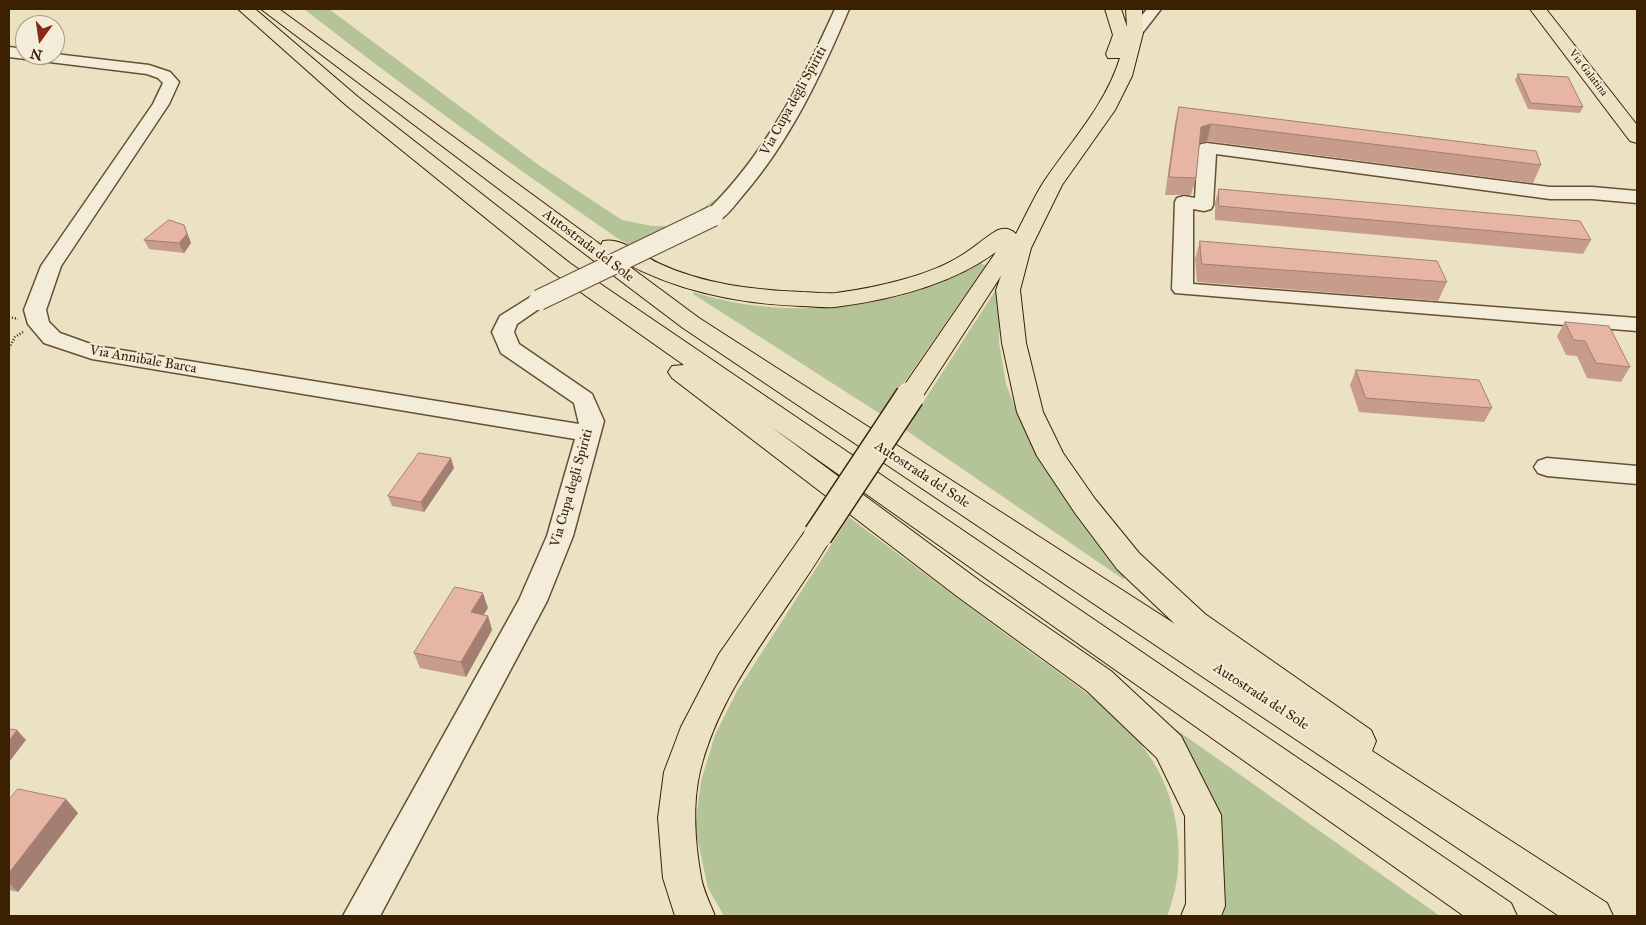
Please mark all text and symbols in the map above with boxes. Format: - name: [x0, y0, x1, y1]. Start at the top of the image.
- north arrow: [15, 15, 65, 65]
- street label: Via Cupa degli Spiriti: [757, 43, 831, 159]
- text: N: [29, 44, 44, 64]
- street label: Via Galatina: [1566, 47, 1610, 99]
- street label: Autostrada del Sole: [539, 206, 637, 286]
- street label: Via Annibale Barca: [88, 342, 198, 378]
- street label: Via Cupa degli Spiriti: [547, 427, 597, 549]
- street label: Autostrada del Sole: [871, 438, 973, 512]
- street label: Autostrada del Sole: [1210, 660, 1312, 734]

